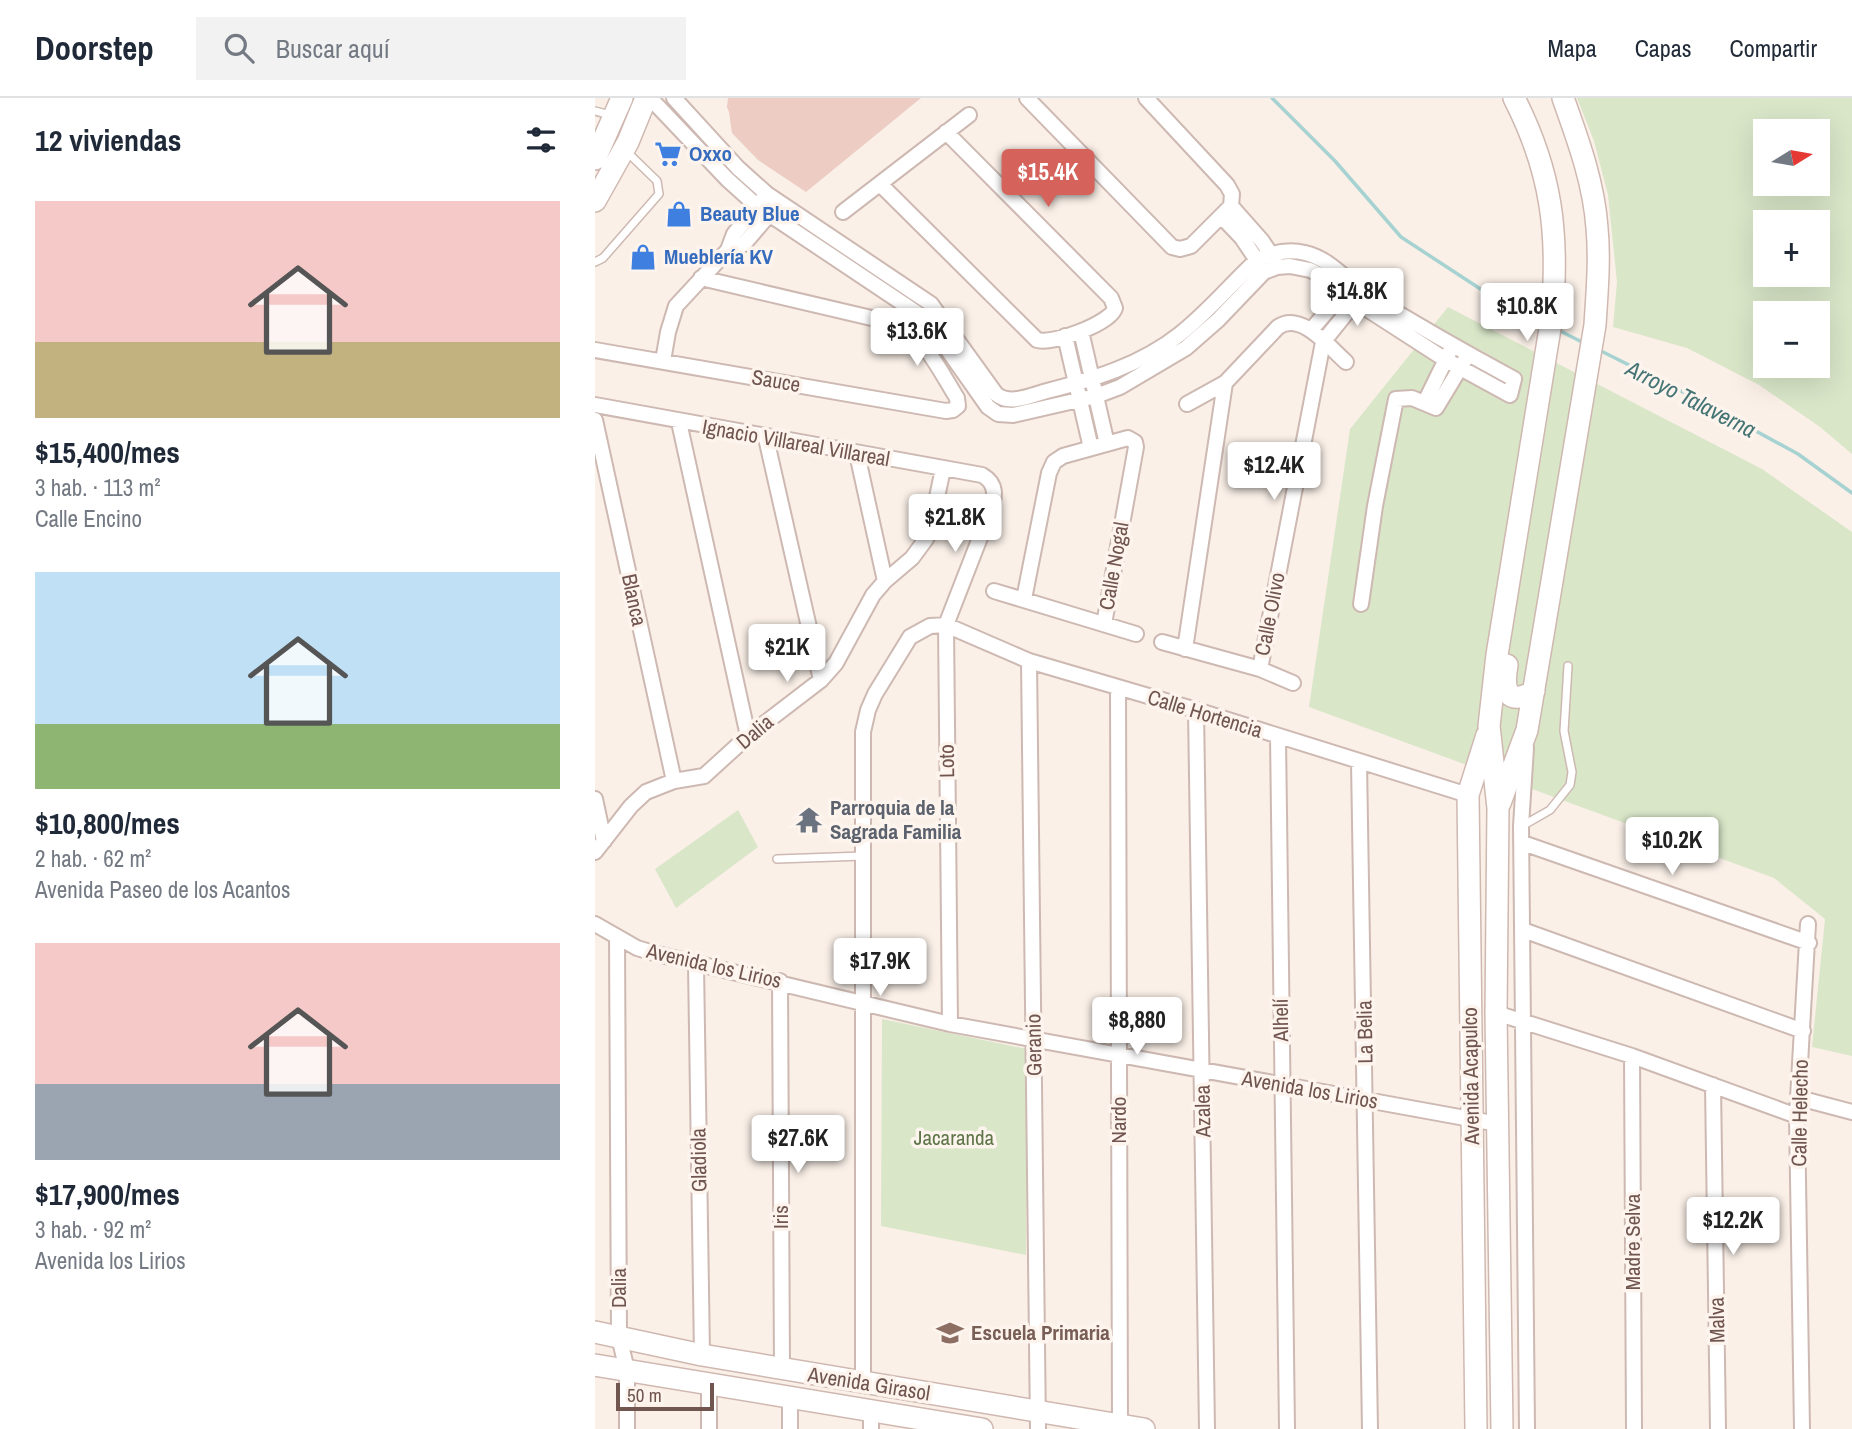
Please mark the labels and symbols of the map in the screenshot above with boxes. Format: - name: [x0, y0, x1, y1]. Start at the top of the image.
- north arrow: [1753, 119, 1831, 196]
- supermarket icon: Oxxo: [653, 139, 683, 169]
- place label: Oxxo: [689, 139, 732, 168]
- pin: $15.4K: [991, 150, 1105, 209]
- shop icon: Beauty Blue: [664, 199, 694, 229]
- place label: Beauty Blue: [700, 199, 800, 228]
- shop icon: Mueblería KV: [628, 242, 658, 272]
- place label: Mueblería KV: [664, 242, 774, 271]
- pin: $14.8K: [1300, 268, 1414, 328]
- pin: $10.8K: [1470, 284, 1584, 343]
- pin: $13.6K: [860, 308, 974, 368]
- water label: Arroyo Talaverna: [1620, 352, 1761, 445]
- street label: Sauce: [750, 362, 803, 399]
- street label: Ignacio Villareal Villareal: [700, 412, 892, 473]
- pin: $12.4K: [1217, 442, 1331, 502]
- pin: $21.8K: [898, 494, 1012, 554]
- street label: Calle Nogal: [1092, 520, 1136, 612]
- street label: Calle Olivo: [1247, 570, 1292, 658]
- street label: Blanca: [615, 571, 654, 629]
- pin: $21K: [746, 624, 828, 684]
- street label: Calle Hortencia: [1144, 682, 1267, 745]
- street label: Dalia: [730, 707, 780, 756]
- street label: Loto: [932, 744, 961, 778]
- place label: Parroquia de la Sagrada Familia: [830, 793, 962, 846]
- temple icon: Parroquia de la Sagrada Familia: [794, 805, 824, 835]
- pin: $10.2K: [1615, 818, 1729, 877]
- street label: Avenida los Lirios: [643, 936, 784, 995]
- pin: $17.9K: [823, 939, 937, 998]
- pin: $8,880: [1080, 998, 1194, 1057]
- street label: Alhelí: [1266, 998, 1295, 1043]
- street label: La Belia: [1349, 1000, 1380, 1064]
- street label: Avenida Acapulco: [1455, 1007, 1486, 1146]
- street label: Geranio: [1018, 1014, 1049, 1076]
- street label: Calle Helecho: [1784, 1059, 1815, 1167]
- street label: Avenida los Lirios: [1239, 1063, 1380, 1116]
- street label: Azalea: [1188, 1084, 1217, 1139]
- street label: Nardo: [1104, 1097, 1133, 1143]
- pin: $27.6K: [741, 1116, 855, 1175]
- park label: Jacaranda: [914, 1123, 995, 1152]
- street label: Gladiola: [683, 1127, 714, 1192]
- street label: Madre Selva: [1618, 1193, 1647, 1290]
- pin: $12.2K: [1676, 1198, 1790, 1257]
- street label: Iris: [766, 1205, 795, 1229]
- street label: Dalia: [604, 1267, 633, 1308]
- street label: Malva: [1702, 1296, 1731, 1343]
- school or university icon: Escuela Primaria: [935, 1318, 965, 1348]
- place label: Escuela Primaria: [971, 1318, 1110, 1347]
- street label: Avenida Girasol: [805, 1359, 932, 1407]
- scale bar: [616, 1380, 714, 1412]

